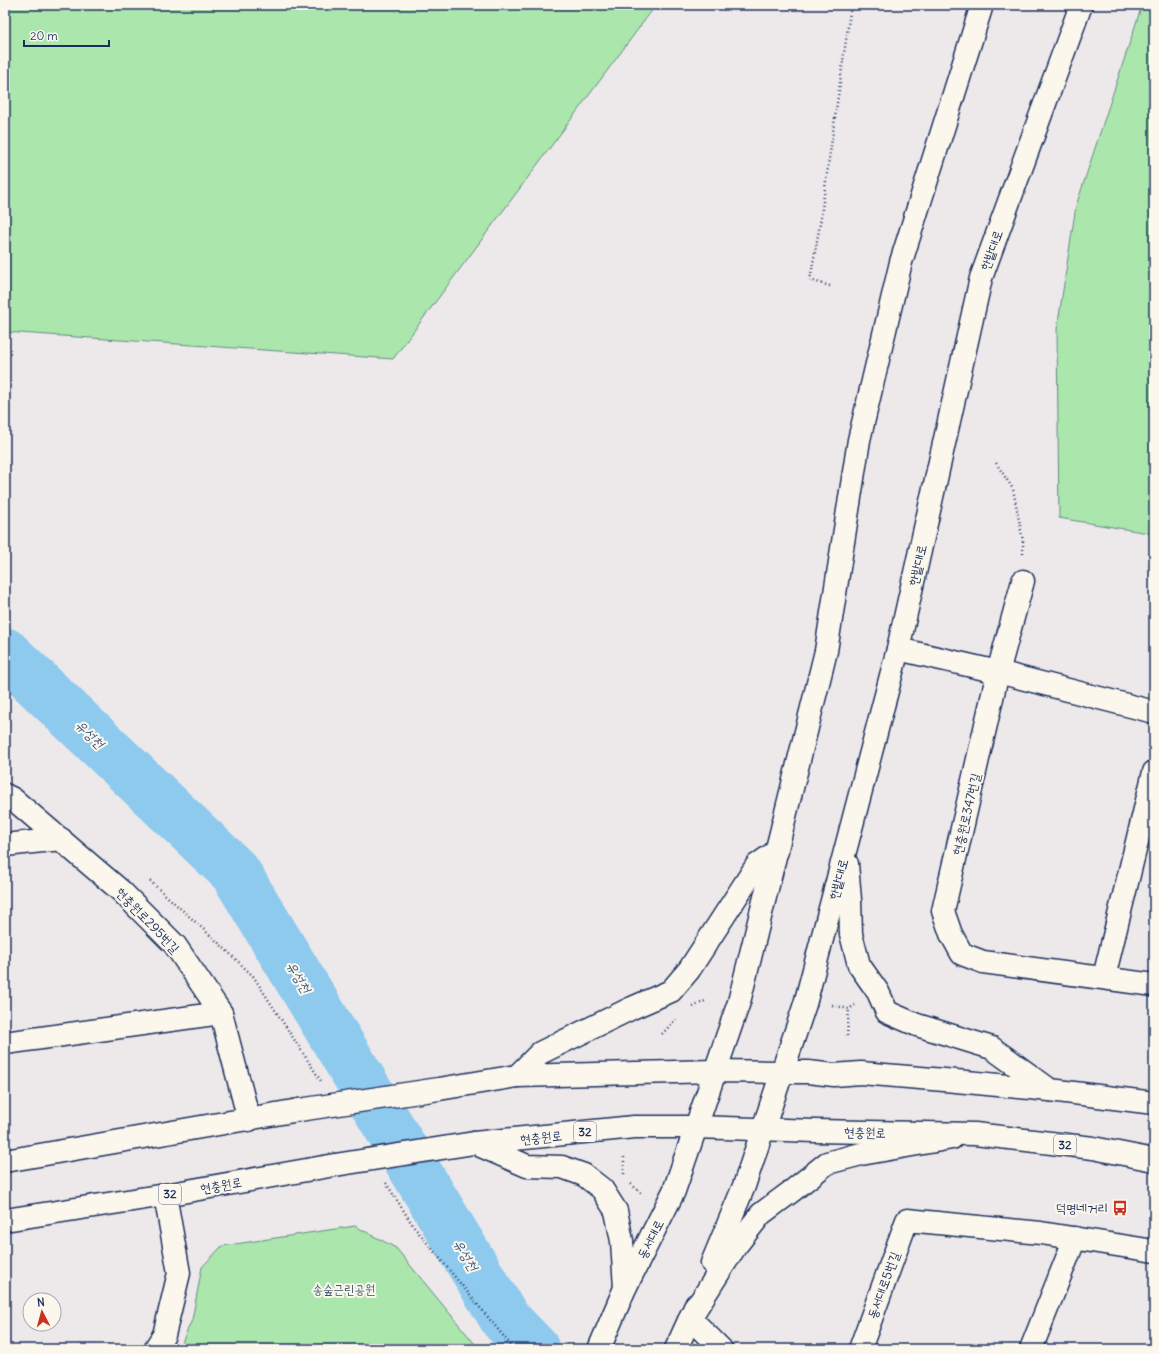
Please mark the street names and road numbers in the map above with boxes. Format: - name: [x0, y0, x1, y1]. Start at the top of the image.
- street label: 한밭대로: [976, 228, 1007, 273]
- street label: 한밭대로: [904, 543, 930, 587]
- street label: 현충원로347번길: [949, 771, 984, 857]
- street label: 한밭대로: [825, 857, 852, 902]
- street label: 현충원로295번길: [112, 884, 183, 957]
- road number: 32: [574, 1122, 596, 1142]
- street label: 현충원로: [844, 1124, 886, 1141]
- street label: 현충원로: [519, 1127, 563, 1148]
- road number: 32: [1054, 1135, 1076, 1155]
- street label: 현충원로: [199, 1173, 243, 1197]
- road number: 32: [159, 1184, 181, 1204]
- street label: 동서대로: [633, 1217, 668, 1262]
- street label: 동서대로5번길: [863, 1249, 903, 1321]

